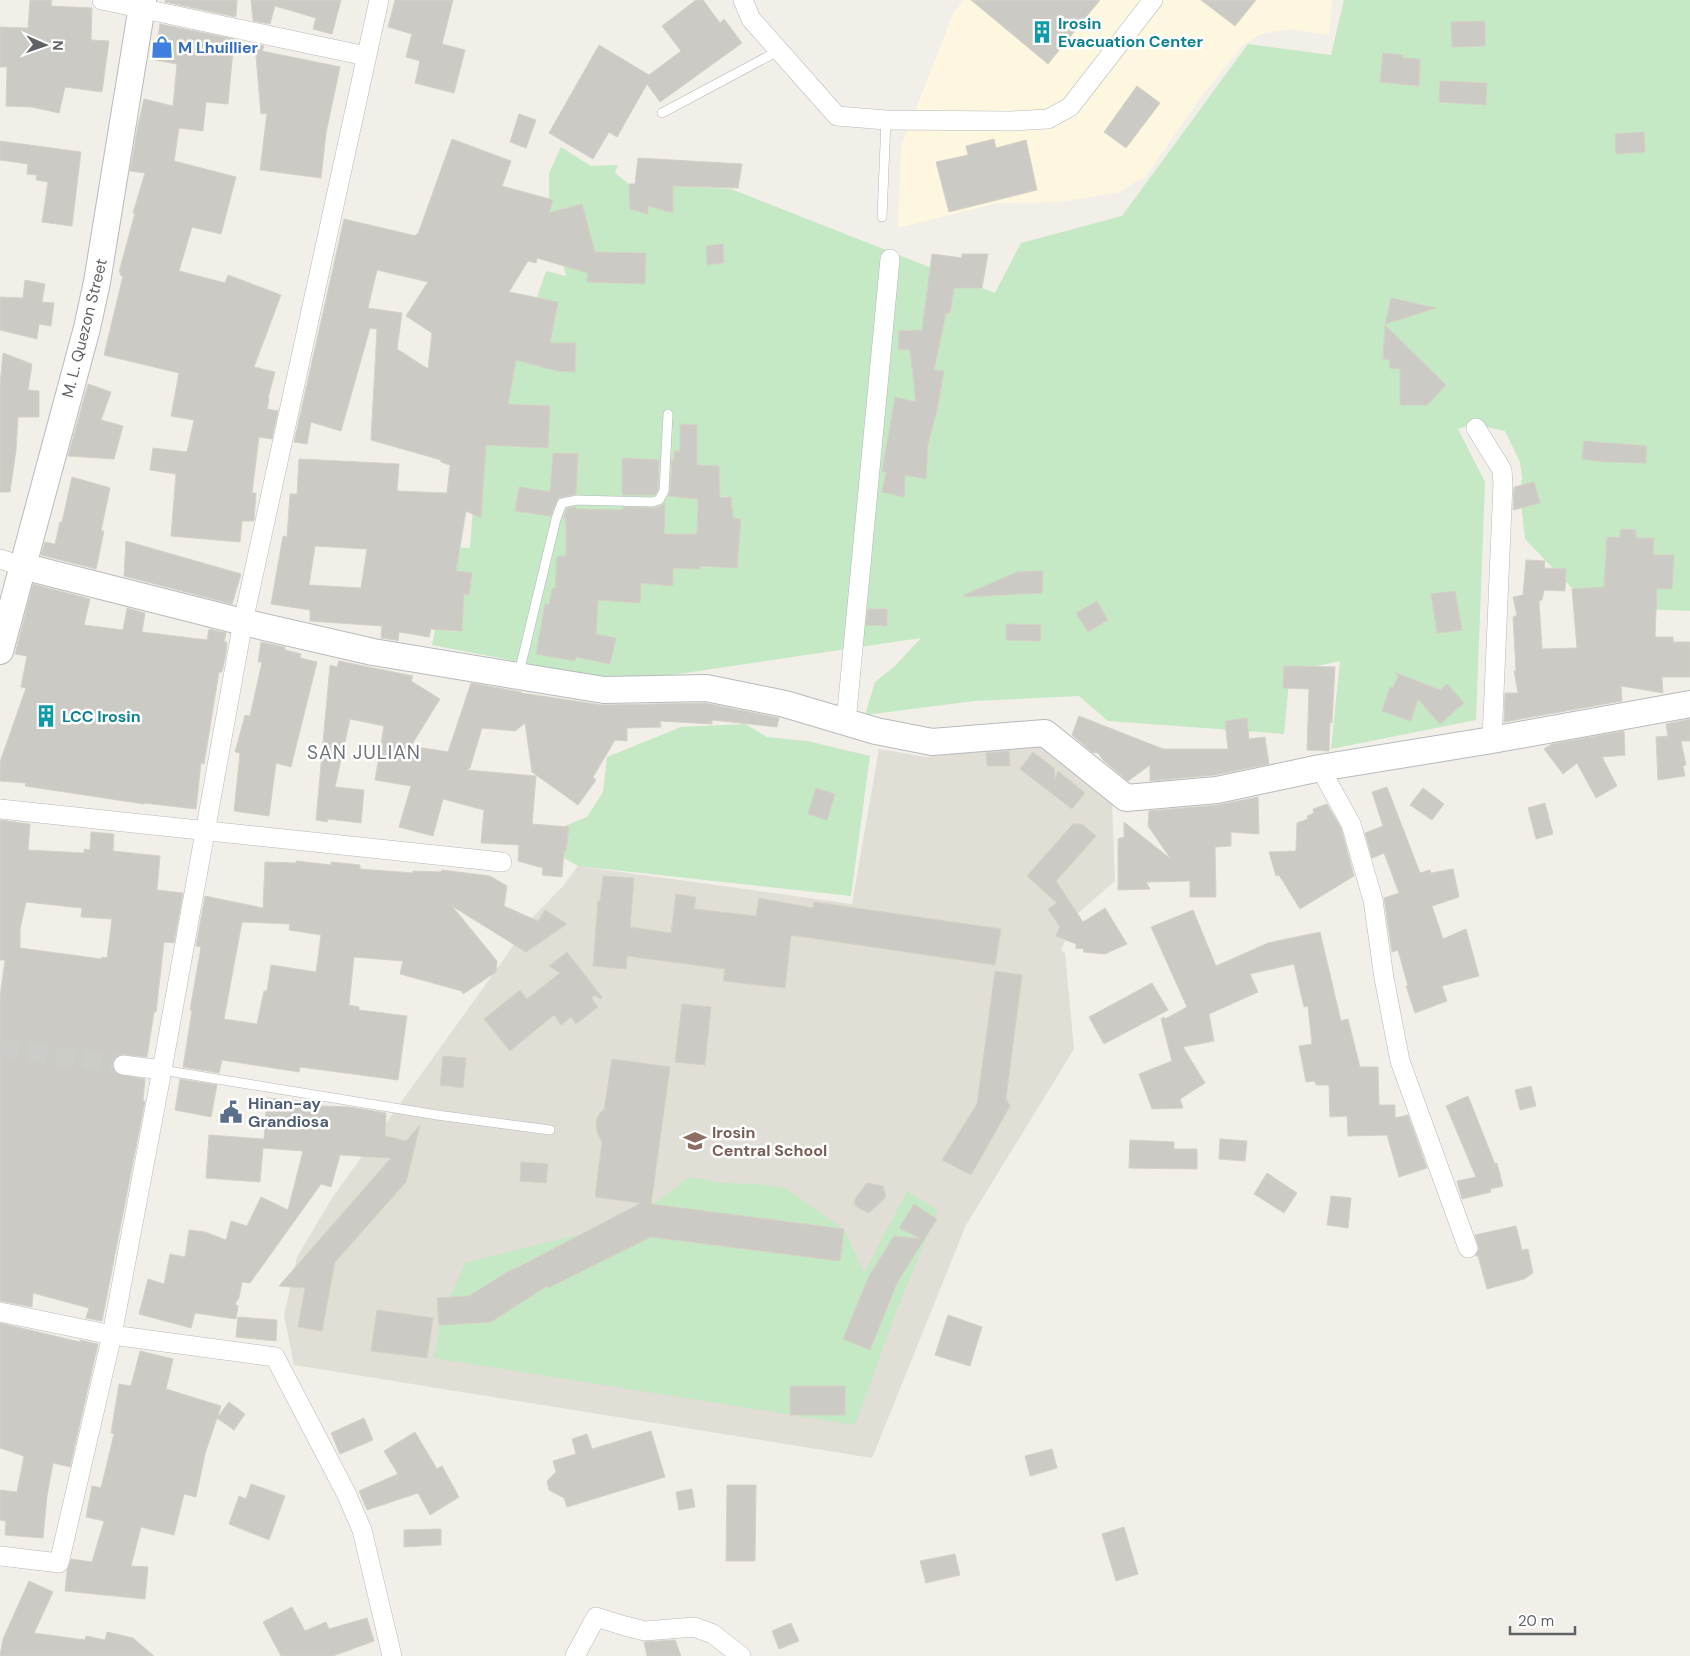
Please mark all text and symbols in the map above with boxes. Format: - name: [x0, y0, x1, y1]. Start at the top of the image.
- place label: Irosin Evacuation Center: [1058, 13, 1203, 52]
- building icon: Irosin Evacuation Center: [1029, 19, 1055, 45]
- north arrow: [20, 20, 70, 70]
- shop icon: M Lhuillier: [149, 34, 175, 60]
- place label: M Lhuillier: [178, 37, 259, 58]
- text: N: [49, 40, 67, 51]
- street label: M. L. Quezon Street: [57, 256, 112, 400]
- building icon: LCC Irosin: [33, 703, 59, 729]
- place label: LCC Irosin: [62, 706, 141, 727]
- district label: SAN JULIAN: [307, 740, 421, 765]
- place label: Hinan-ay Grandiosa: [248, 1093, 329, 1132]
- public building icon: Hinan-ay Grandiosa: [218, 1099, 244, 1125]
- place label: Irosin Central School: [712, 1122, 827, 1161]
- school or university icon: Irosin Central School: [682, 1128, 708, 1154]
- scale bar: [1510, 1604, 1575, 1636]
- text: 20 m: [1518, 1611, 1554, 1631]

